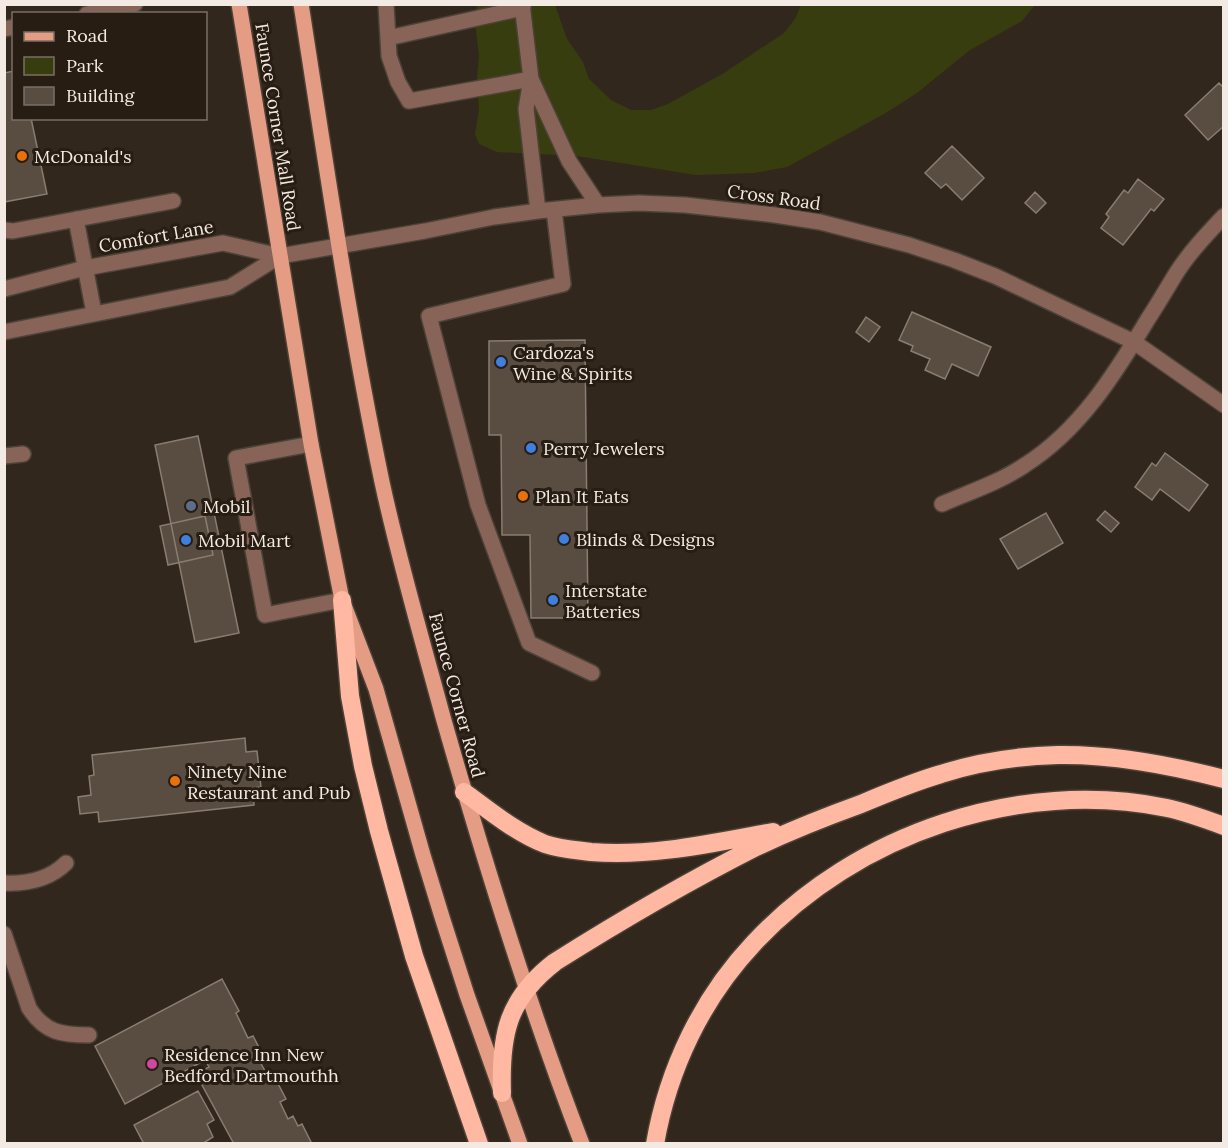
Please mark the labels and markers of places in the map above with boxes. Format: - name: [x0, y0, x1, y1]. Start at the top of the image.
- place label: McDonald's: [34, 145, 132, 168]
- marker: McDonald's: [15, 149, 29, 163]
- place label: Cardoza's Wine & Spirits: [513, 341, 633, 385]
- marker: Cardoza's Wine & Spirits: [494, 355, 508, 369]
- place label: Perry Jewelers: [543, 437, 664, 460]
- marker: Perry Jewelers: [524, 441, 538, 455]
- place label: Plan It Eats: [535, 485, 629, 508]
- marker: Plan It Eats: [516, 489, 530, 503]
- place label: Mobil: [203, 495, 250, 518]
- marker: Mobil: [184, 499, 198, 513]
- place label: Blinds & Designs: [576, 528, 715, 551]
- place label: Mobil Mart: [198, 529, 291, 552]
- marker: Blinds & Designs: [557, 532, 571, 546]
- marker: Mobil Mart: [179, 533, 193, 547]
- place label: Interstate Batteries: [565, 579, 648, 623]
- marker: Interstate Batteries: [546, 593, 560, 607]
- place label: Ninety Nine Restaurant and Pub: [187, 760, 350, 804]
- marker: Ninety Nine Restaurant and Pub: [168, 774, 182, 788]
- place label: Residence Inn New Bedford Dartmouthh: [164, 1043, 339, 1087]
- marker: Residence Inn New Bedford Dartmouthh: [145, 1057, 159, 1071]

